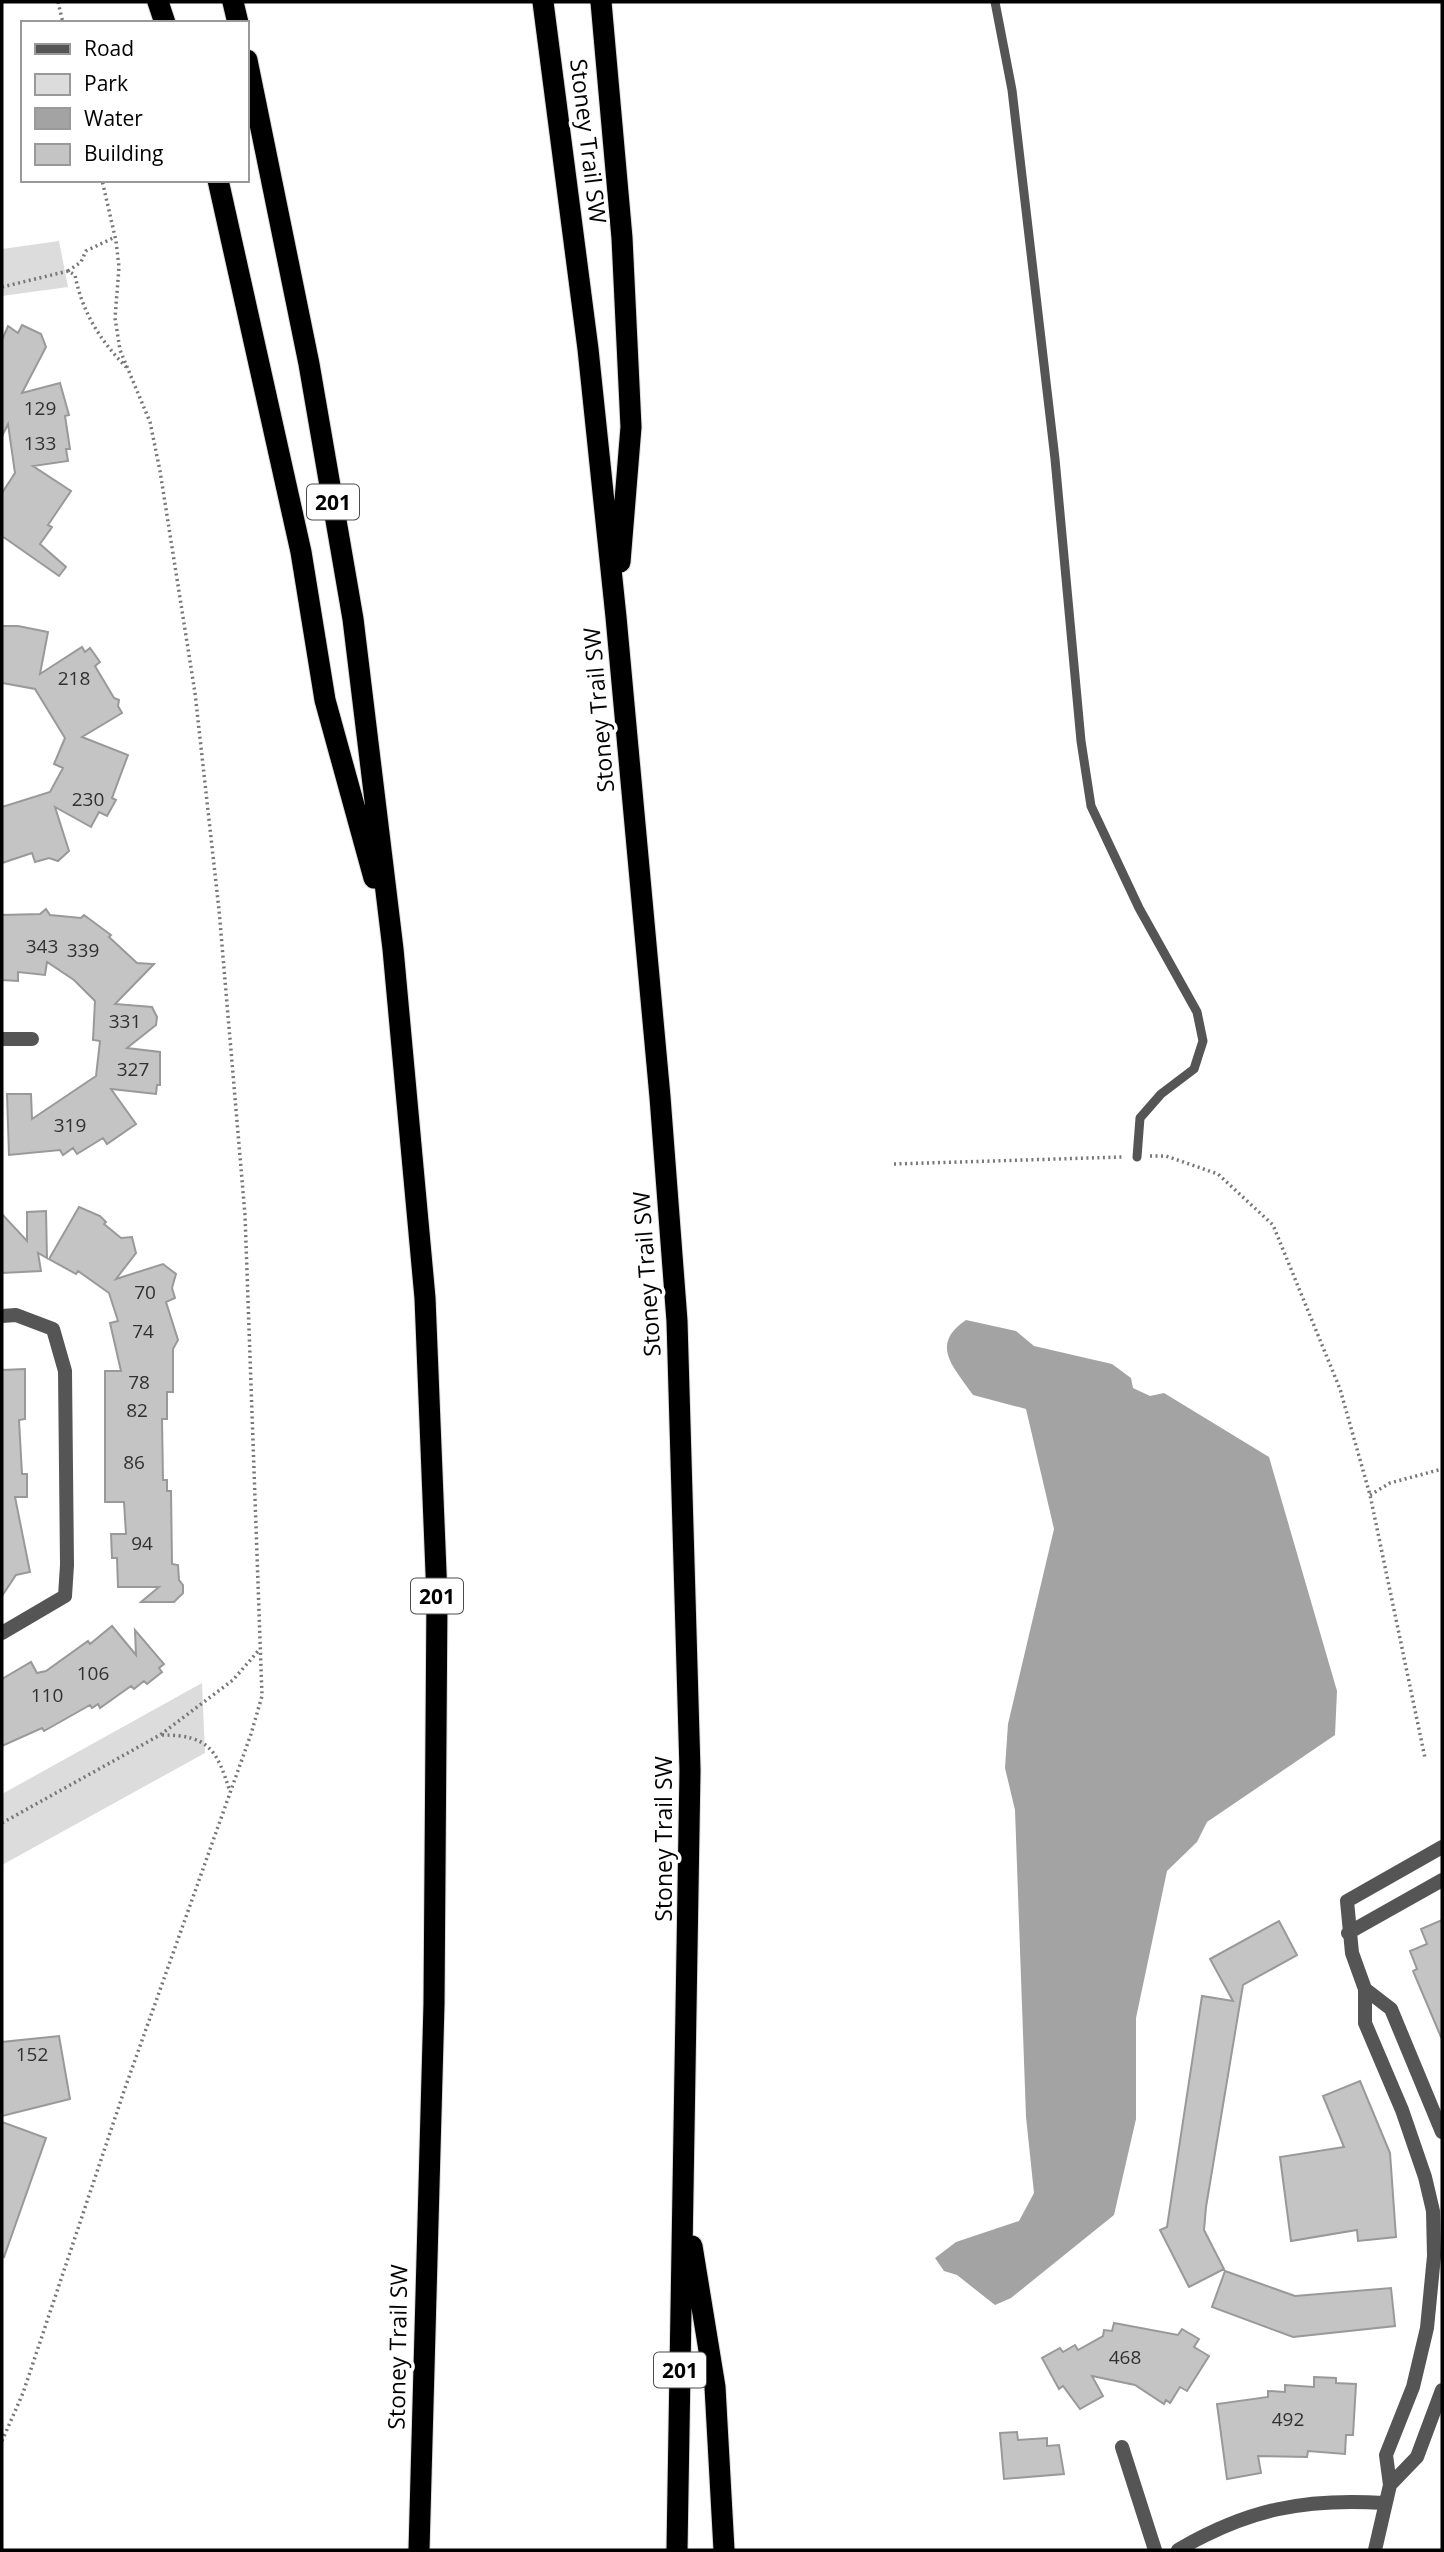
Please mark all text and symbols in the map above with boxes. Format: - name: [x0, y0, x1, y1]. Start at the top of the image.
- legend: [21, 21, 248, 182]
- text: Road: [84, 34, 134, 62]
- street label: Stoney Trail SW: [563, 57, 615, 225]
- text: Park: [84, 69, 128, 97]
- text: Water: [84, 104, 143, 132]
- text: Building: [84, 139, 163, 167]
- house number: 129: [24, 395, 56, 421]
- house number: 133: [24, 430, 56, 456]
- road number: 201: [307, 484, 359, 520]
- street label: Stoney Trail SW: [575, 626, 621, 794]
- house number: 218: [58, 665, 90, 691]
- house number: 230: [72, 786, 104, 812]
- house number: 343: [26, 933, 58, 959]
- house number: 339: [67, 937, 99, 963]
- house number: 331: [109, 1008, 141, 1034]
- house number: 327: [117, 1056, 149, 1082]
- house number: 319: [54, 1112, 86, 1138]
- street label: Stoney Trail SW: [624, 1190, 668, 1358]
- house number: 70: [134, 1279, 156, 1305]
- house number: 74: [132, 1318, 154, 1344]
- house number: 78: [128, 1369, 150, 1395]
- house number: 82: [126, 1397, 148, 1423]
- house number: 86: [123, 1449, 145, 1475]
- house number: 94: [131, 1530, 153, 1556]
- road number: 201: [411, 1578, 463, 1614]
- house number: 106: [77, 1660, 109, 1686]
- house number: 110: [31, 1682, 63, 1708]
- street label: Stoney Trail SW: [647, 1756, 679, 1922]
- house number: 152: [16, 2041, 48, 2067]
- street label: Stoney Trail SW: [380, 2264, 414, 2430]
- house number: 468: [1109, 2344, 1141, 2370]
- road number: 201: [654, 2352, 706, 2388]
- house number: 492: [1272, 2406, 1304, 2432]

